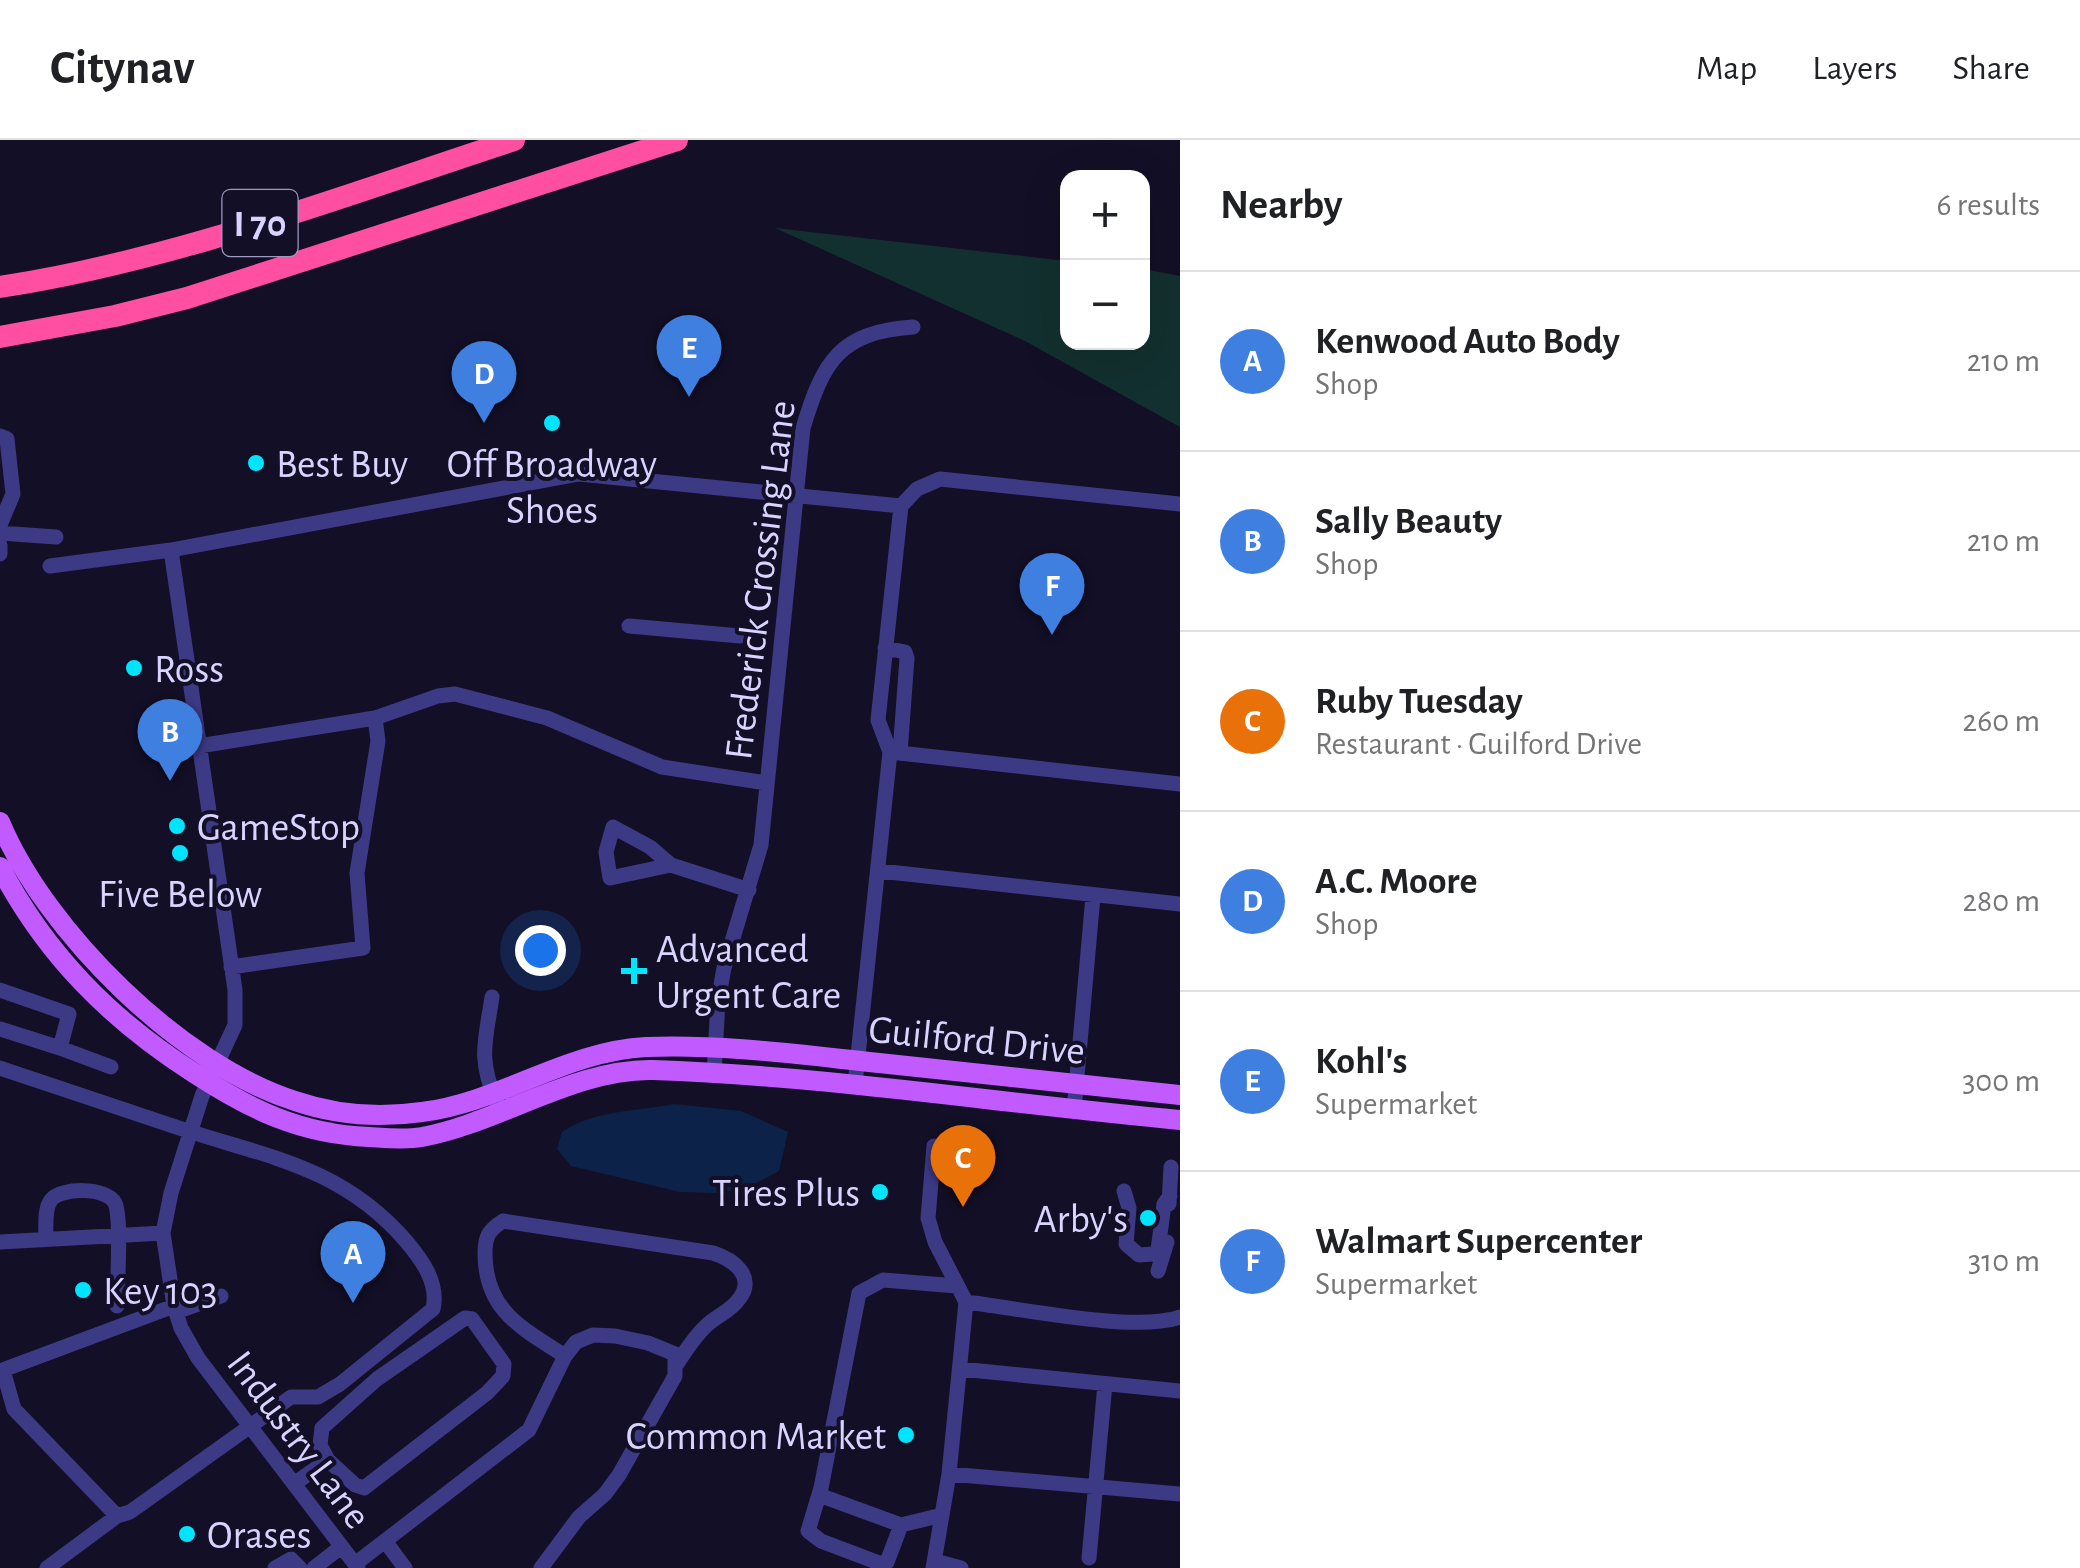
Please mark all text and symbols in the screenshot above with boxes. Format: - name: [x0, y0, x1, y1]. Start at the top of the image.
- text: Citynav: [50, 45, 195, 93]
- text: Map: [1696, 51, 1757, 86]
- text: Layers: [1812, 51, 1897, 86]
- text: Share: [1952, 51, 2030, 86]
- map controls: [1060, 170, 1150, 350]
- button: +: [1060, 170, 1150, 260]
- text: Nearby: [1220, 184, 1343, 226]
- text: 6 results: [1937, 189, 2040, 221]
- road number: I 70: [222, 190, 298, 256]
- button: −: [1060, 260, 1150, 350]
- pin: E: [656, 314, 722, 397]
- text: Kenwood Auto Body: [1315, 323, 1620, 361]
- pin: D: [452, 340, 516, 423]
- text: A: [1243, 345, 1262, 377]
- text: 210 m: [1967, 345, 2040, 377]
- text: Shop: [1315, 368, 1378, 400]
- street label: Frederick Crossing Lane: [719, 398, 803, 762]
- marker: Off Broadway Shoes: [541, 412, 563, 434]
- place label: Best Buy: [276, 445, 408, 485]
- place label: Off Broadway Shoes: [447, 445, 657, 531]
- marker: Best Buy: [245, 452, 267, 474]
- text: Sally Beauty: [1315, 503, 1502, 541]
- text: B: [1243, 525, 1262, 557]
- text: 210 m: [1967, 525, 2040, 557]
- text: Shop: [1315, 548, 1378, 580]
- pin: F: [1020, 552, 1084, 635]
- place label: Ross: [154, 650, 224, 690]
- marker: Ross: [123, 657, 145, 679]
- text: Ruby Tuesday: [1315, 683, 1523, 721]
- pin: B: [138, 698, 202, 781]
- text: C: [1244, 705, 1261, 737]
- text: 260 m: [1963, 705, 2040, 737]
- text: Restaurant · Guilford Drive: [1315, 728, 1642, 760]
- place label: GameStop: [197, 808, 360, 848]
- marker: GameStop: [166, 815, 188, 837]
- marker: Five Below: [169, 842, 191, 864]
- text: A.C. Moore: [1315, 863, 1478, 901]
- place label: Five Below: [98, 875, 262, 915]
- text: D: [1242, 885, 1263, 917]
- text: 280 m: [1962, 885, 2040, 917]
- text: Shop: [1315, 908, 1378, 940]
- your location: [515, 925, 566, 976]
- place label: Advanced Urgent Care: [656, 930, 841, 1016]
- marker: Advanced Urgent Care: [621, 958, 647, 984]
- street label: Guilford Drive: [867, 1010, 1087, 1072]
- text: Kohl's: [1315, 1043, 1407, 1081]
- text: E: [1244, 1065, 1261, 1097]
- text: 300 m: [1962, 1065, 2040, 1097]
- text: Supermarket: [1315, 1088, 1477, 1120]
- pin: C: [930, 1124, 996, 1207]
- place label: Tires Plus: [712, 1174, 860, 1214]
- marker: Tires Plus: [869, 1181, 891, 1203]
- place label: Arby's: [1034, 1200, 1128, 1240]
- marker: Arby's: [1137, 1207, 1159, 1229]
- pin: A: [320, 1220, 386, 1303]
- text: Walmart Supercenter: [1315, 1223, 1642, 1261]
- text: F: [1245, 1245, 1260, 1277]
- text: 310 m: [1968, 1245, 2040, 1277]
- text: Supermarket: [1315, 1268, 1477, 1300]
- place label: Key 103: [103, 1272, 217, 1312]
- marker: Key 103: [72, 1279, 94, 1301]
- street label: Industry Lane: [219, 1344, 378, 1536]
- place label: Common Market: [626, 1417, 886, 1457]
- marker: Common Market: [895, 1424, 917, 1446]
- place label: Orases: [207, 1516, 311, 1556]
- marker: Orases: [176, 1523, 198, 1545]

